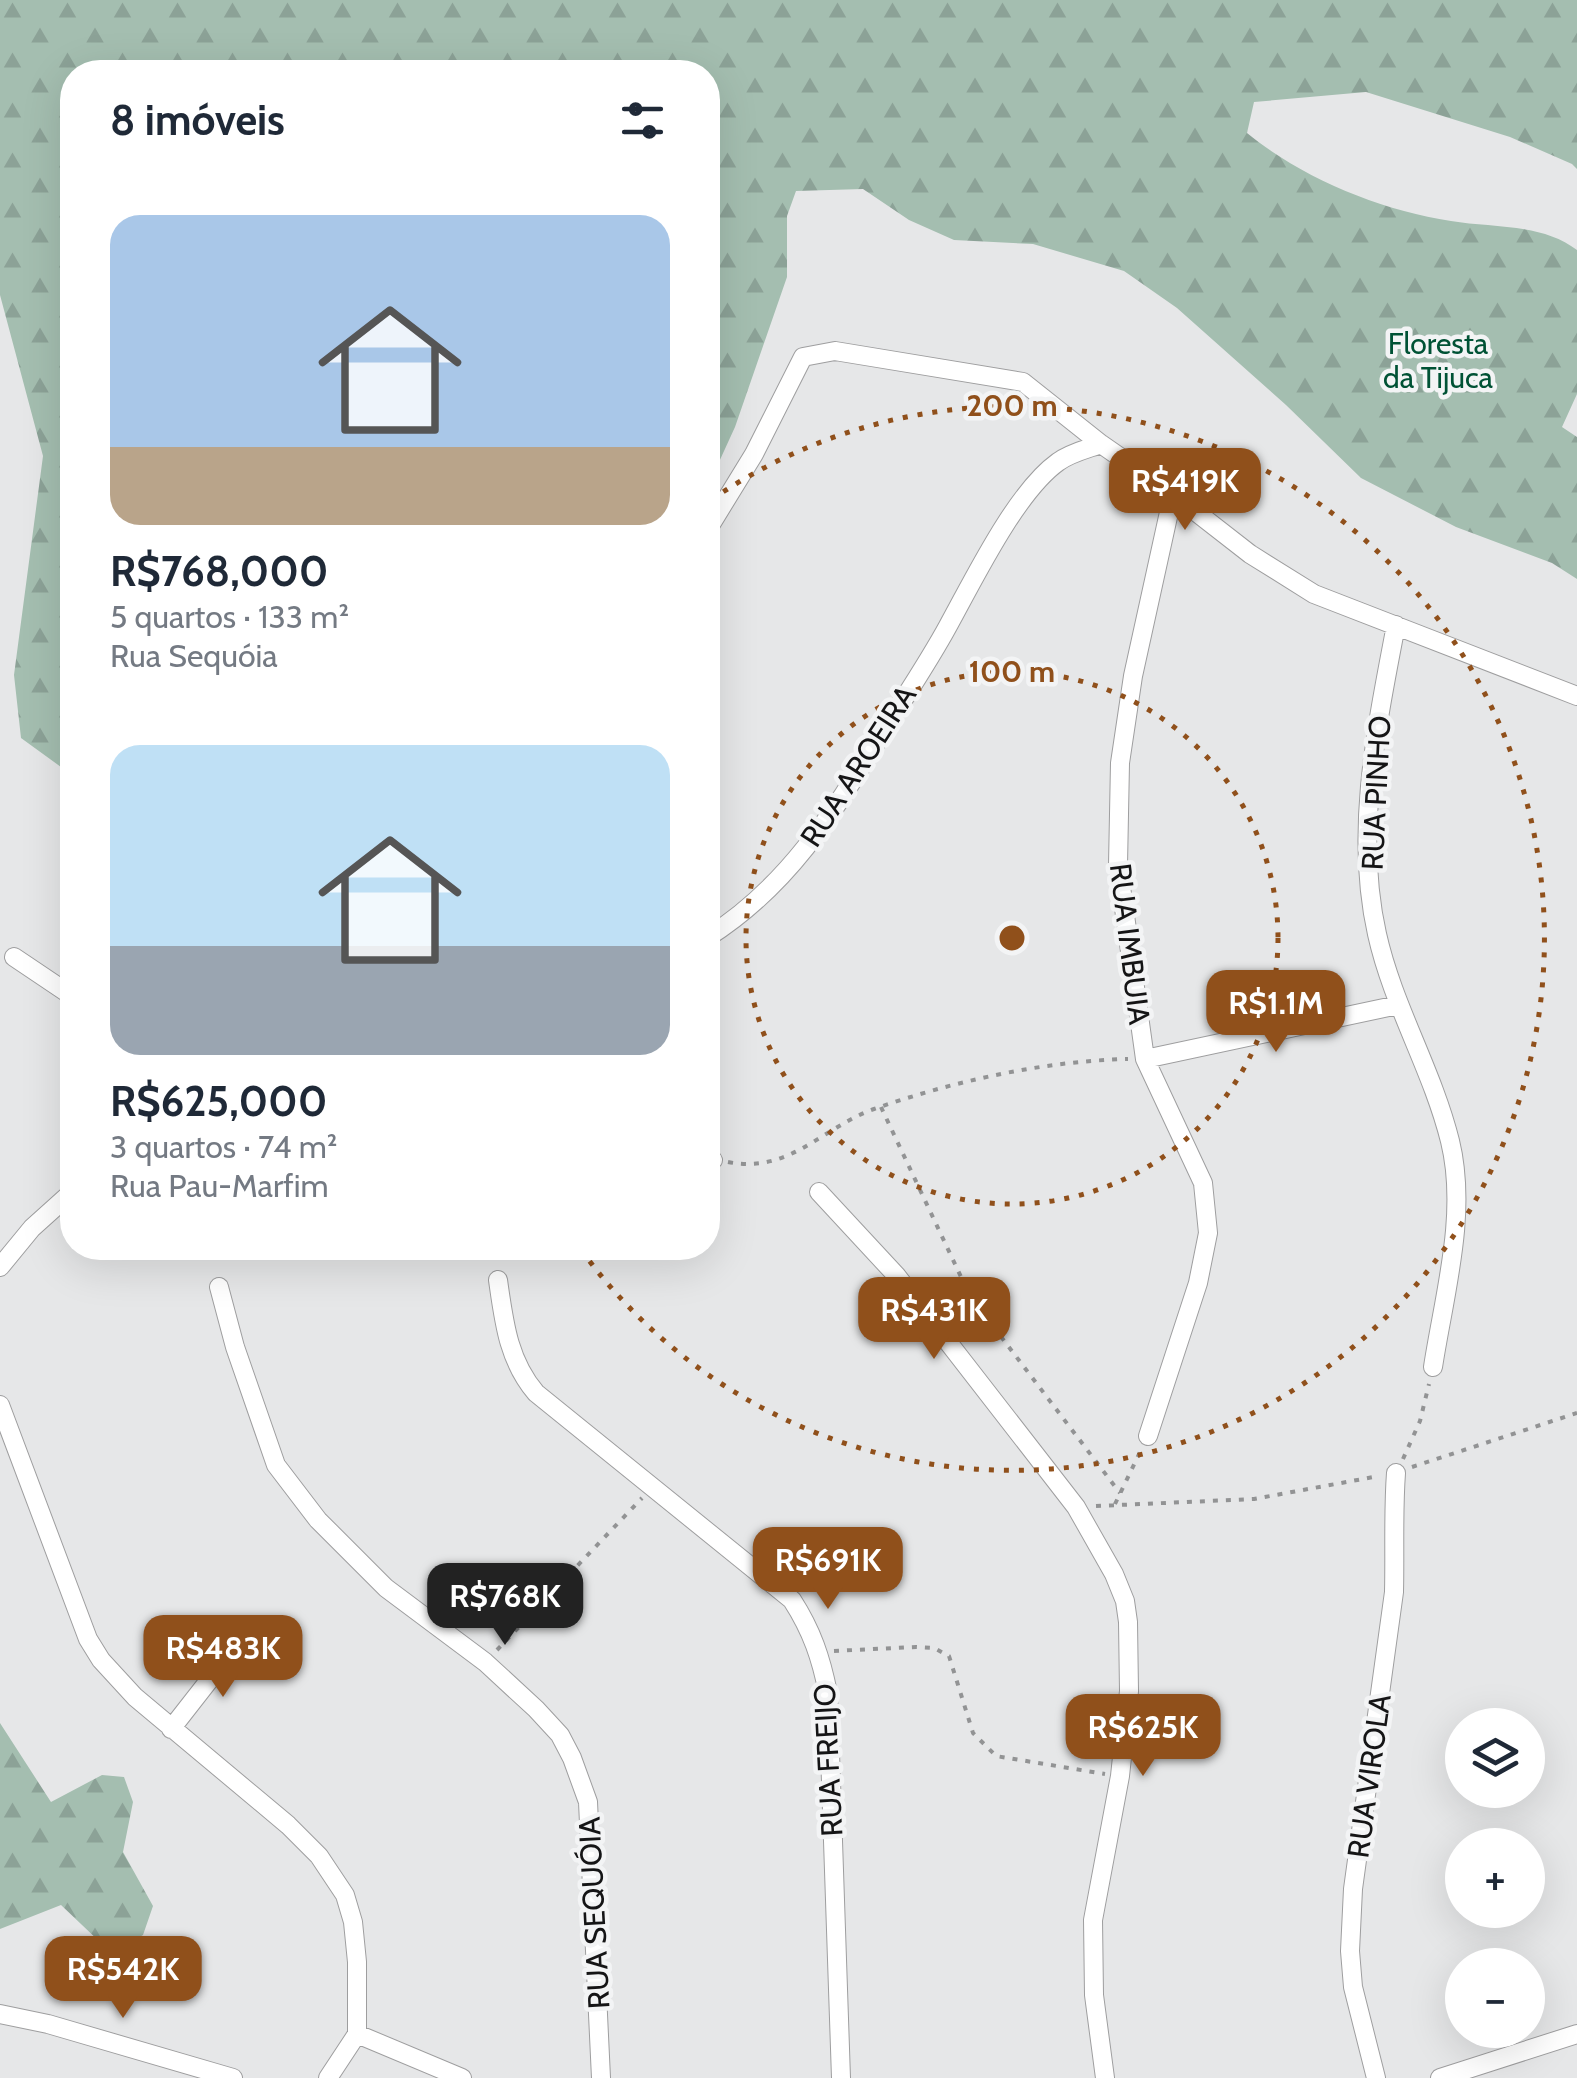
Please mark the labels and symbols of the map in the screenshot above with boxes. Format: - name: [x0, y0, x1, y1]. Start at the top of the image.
- park label: Floresta da Tijuca: [1383, 325, 1494, 396]
- text: 200 m: [966, 387, 1058, 424]
- pin: R$419K: [1104, 448, 1266, 533]
- text: 100 m: [969, 653, 1055, 690]
- street label: RUA AROEIRA: [792, 678, 924, 854]
- street label: RUA PINHO: [1353, 715, 1399, 871]
- street label: RUA IMBUIA: [1102, 861, 1158, 1027]
- centre of rings: [994, 920, 1030, 956]
- pin: R$1.1M: [1195, 970, 1357, 1055]
- pin: R$431K: [853, 1277, 1015, 1362]
- pin: R$691K: [747, 1527, 909, 1612]
- pin: R$768K: [424, 1563, 586, 1648]
- pin: R$483K: [142, 1615, 304, 1700]
- street label: RUA FREIJO: [806, 1682, 850, 1838]
- street label: RUA VIROLA: [1339, 1691, 1399, 1860]
- pin: R$625K: [1062, 1694, 1224, 1779]
- street label: RUA SEQUÓIA: [570, 1815, 618, 2010]
- pin: R$542K: [42, 1936, 204, 2021]

